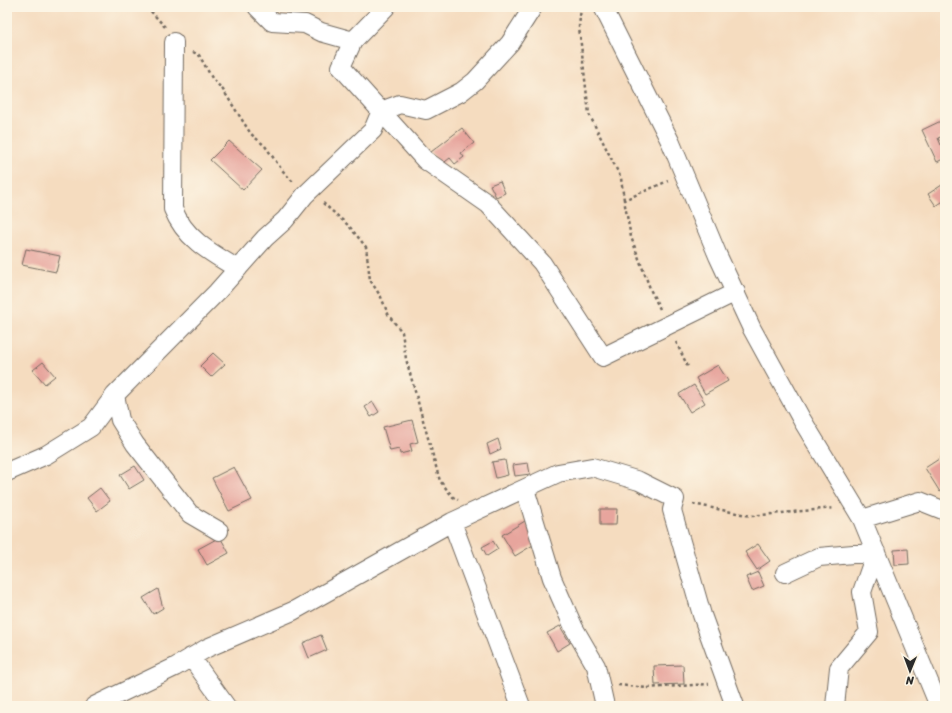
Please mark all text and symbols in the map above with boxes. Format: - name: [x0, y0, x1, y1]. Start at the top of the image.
- north arrow: [890, 651, 930, 691]
- text: N: [905, 671, 915, 690]

